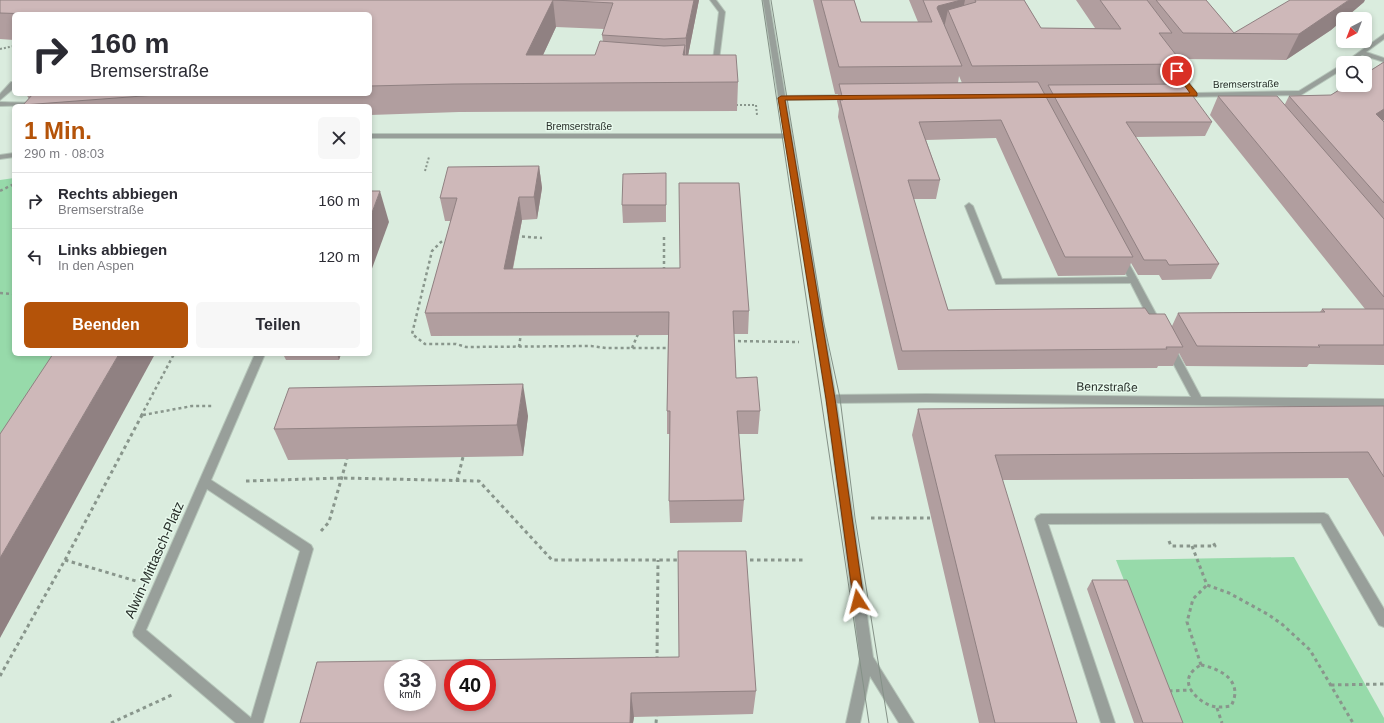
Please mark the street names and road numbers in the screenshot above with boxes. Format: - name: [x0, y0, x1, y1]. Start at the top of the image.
- street label: Bremserstraße: [1213, 78, 1280, 90]
- street label: Bremserstraße: [546, 121, 612, 132]
- street label: Benzstraße: [1076, 379, 1138, 395]
- street label: Alwin-Mittasch-Platz: [121, 499, 187, 621]

